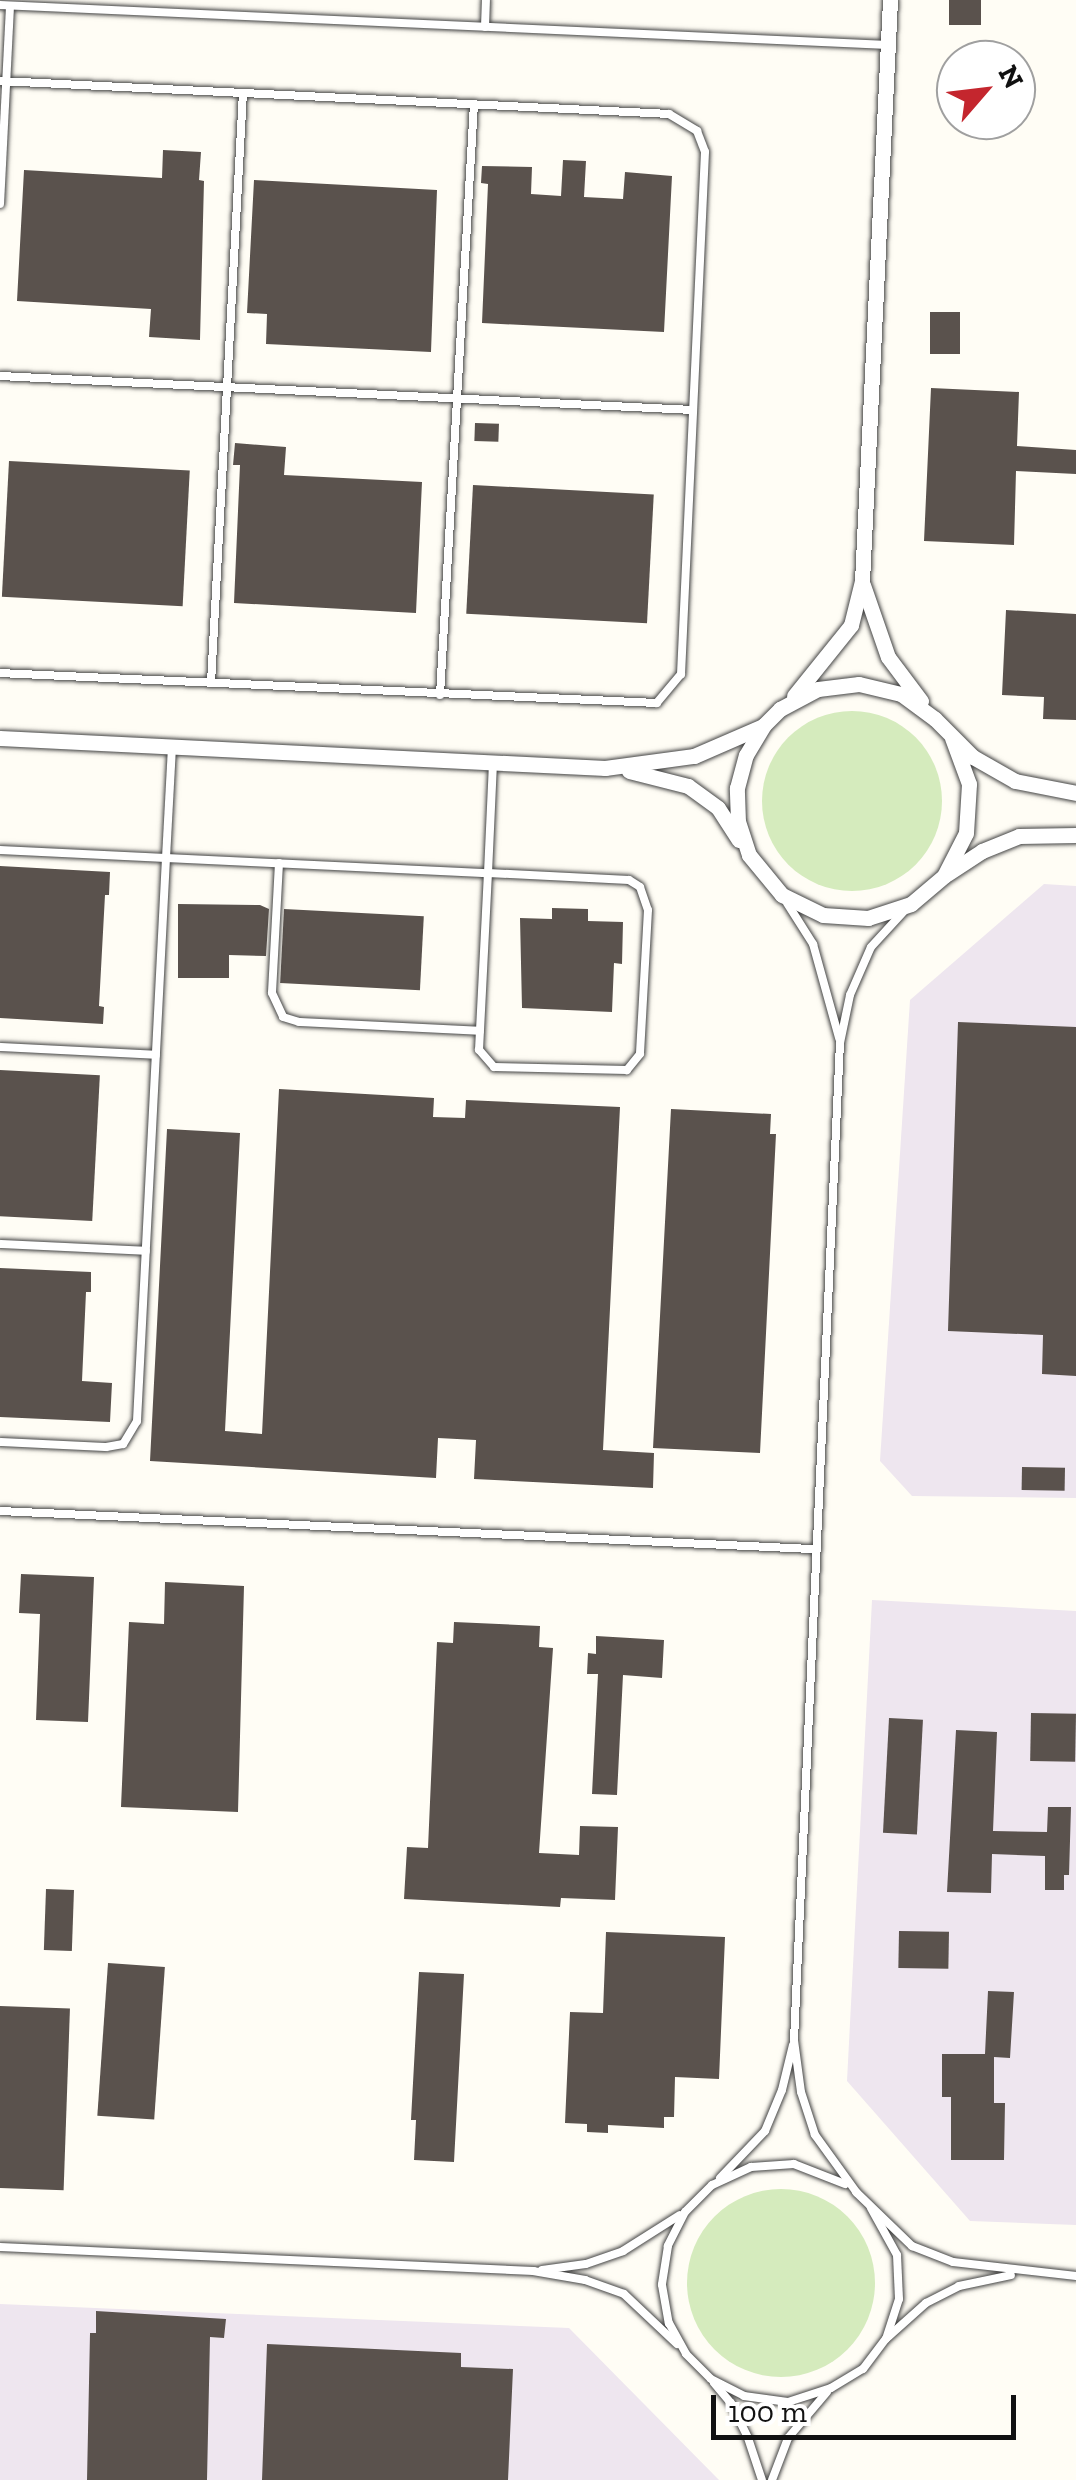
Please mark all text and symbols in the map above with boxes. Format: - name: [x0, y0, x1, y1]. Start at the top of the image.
- north arrow: [936, 40, 1036, 140]
- text: N: [992, 59, 1031, 94]
- scale bar: [716, 2375, 1021, 2437]
- text: 100 m: [728, 2394, 807, 2430]

